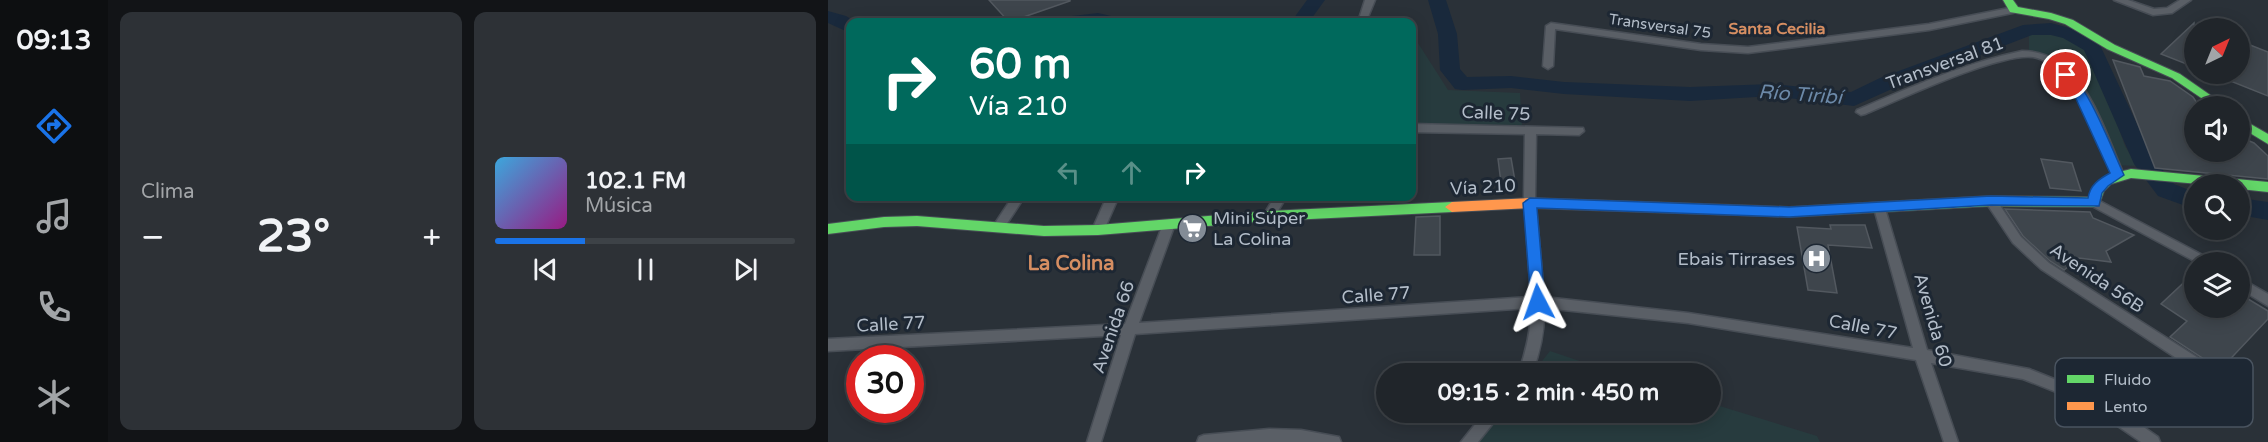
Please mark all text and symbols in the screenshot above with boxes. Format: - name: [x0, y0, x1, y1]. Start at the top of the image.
- street label: Transversal 75: [1608, 10, 1712, 42]
- north arrow: [2184, 18, 2250, 84]
- map controls: [2184, 18, 2250, 318]
- district label: Santa Cecilia: [1728, 19, 1826, 39]
- text: 09:13: [17, 24, 91, 57]
- street label: Transversal 81: [1883, 32, 2007, 94]
- text: 60 m: [969, 39, 1071, 90]
- icon: right: [870, 42, 948, 120]
- pin: [2040, 49, 2091, 100]
- icon: arrive: [2049, 58, 2082, 91]
- water label: Río Tiribí: [1757, 80, 1847, 110]
- text: Vía 210: [969, 90, 1067, 123]
- button: sound: [2184, 96, 2250, 162]
- street label: Calle 75: [1461, 101, 1531, 125]
- icon: directions: [33, 105, 75, 147]
- icon: left: [1052, 156, 1085, 189]
- icon: ahead: [1115, 156, 1148, 189]
- icon: right: [1178, 156, 1211, 189]
- text: 102.1 FM: [585, 168, 686, 194]
- street label: Vía 210: [1450, 174, 1516, 200]
- button: search: [2184, 174, 2250, 240]
- text: Clima: [141, 180, 194, 204]
- text: Música: [585, 194, 653, 218]
- icon: music: [33, 195, 75, 237]
- place label: Mini Súper La Colina: [1213, 207, 1305, 250]
- text: 23°: [257, 210, 330, 264]
- supermarket icon: Mini Súper La Colina: [1176, 212, 1208, 244]
- text: −: [141, 218, 165, 257]
- text: +: [422, 218, 441, 257]
- street label: Avenida 56B: [2046, 238, 2148, 318]
- hospital icon: Ebais Tirrases: [1800, 243, 1832, 275]
- place label: Ebais Tirrases: [1678, 248, 1795, 270]
- district label: La Colina: [1027, 252, 1115, 276]
- button: layers: [2184, 252, 2250, 318]
- icon: previous: [529, 253, 562, 286]
- icon: pause: [629, 253, 662, 286]
- icon: next: [729, 253, 762, 286]
- position arrow: [1506, 270, 1570, 334]
- street label: Avenida 60: [1909, 271, 1957, 369]
- street label: Avenida 66: [1087, 278, 1139, 376]
- street label: Calle 77: [1341, 282, 1411, 308]
- icon: phone: [33, 286, 75, 328]
- street label: Calle 77: [1827, 310, 1899, 344]
- street label: Calle 77: [856, 311, 926, 337]
- speed limit sign: 30: [846, 345, 924, 423]
- legend: [2055, 358, 2253, 427]
- text: Fluido: [2104, 370, 2151, 390]
- icon: climate: [33, 376, 75, 418]
- text: 09:15 · 2 min · 450 m: [1438, 380, 1659, 406]
- text: Lento: [2104, 397, 2148, 417]

